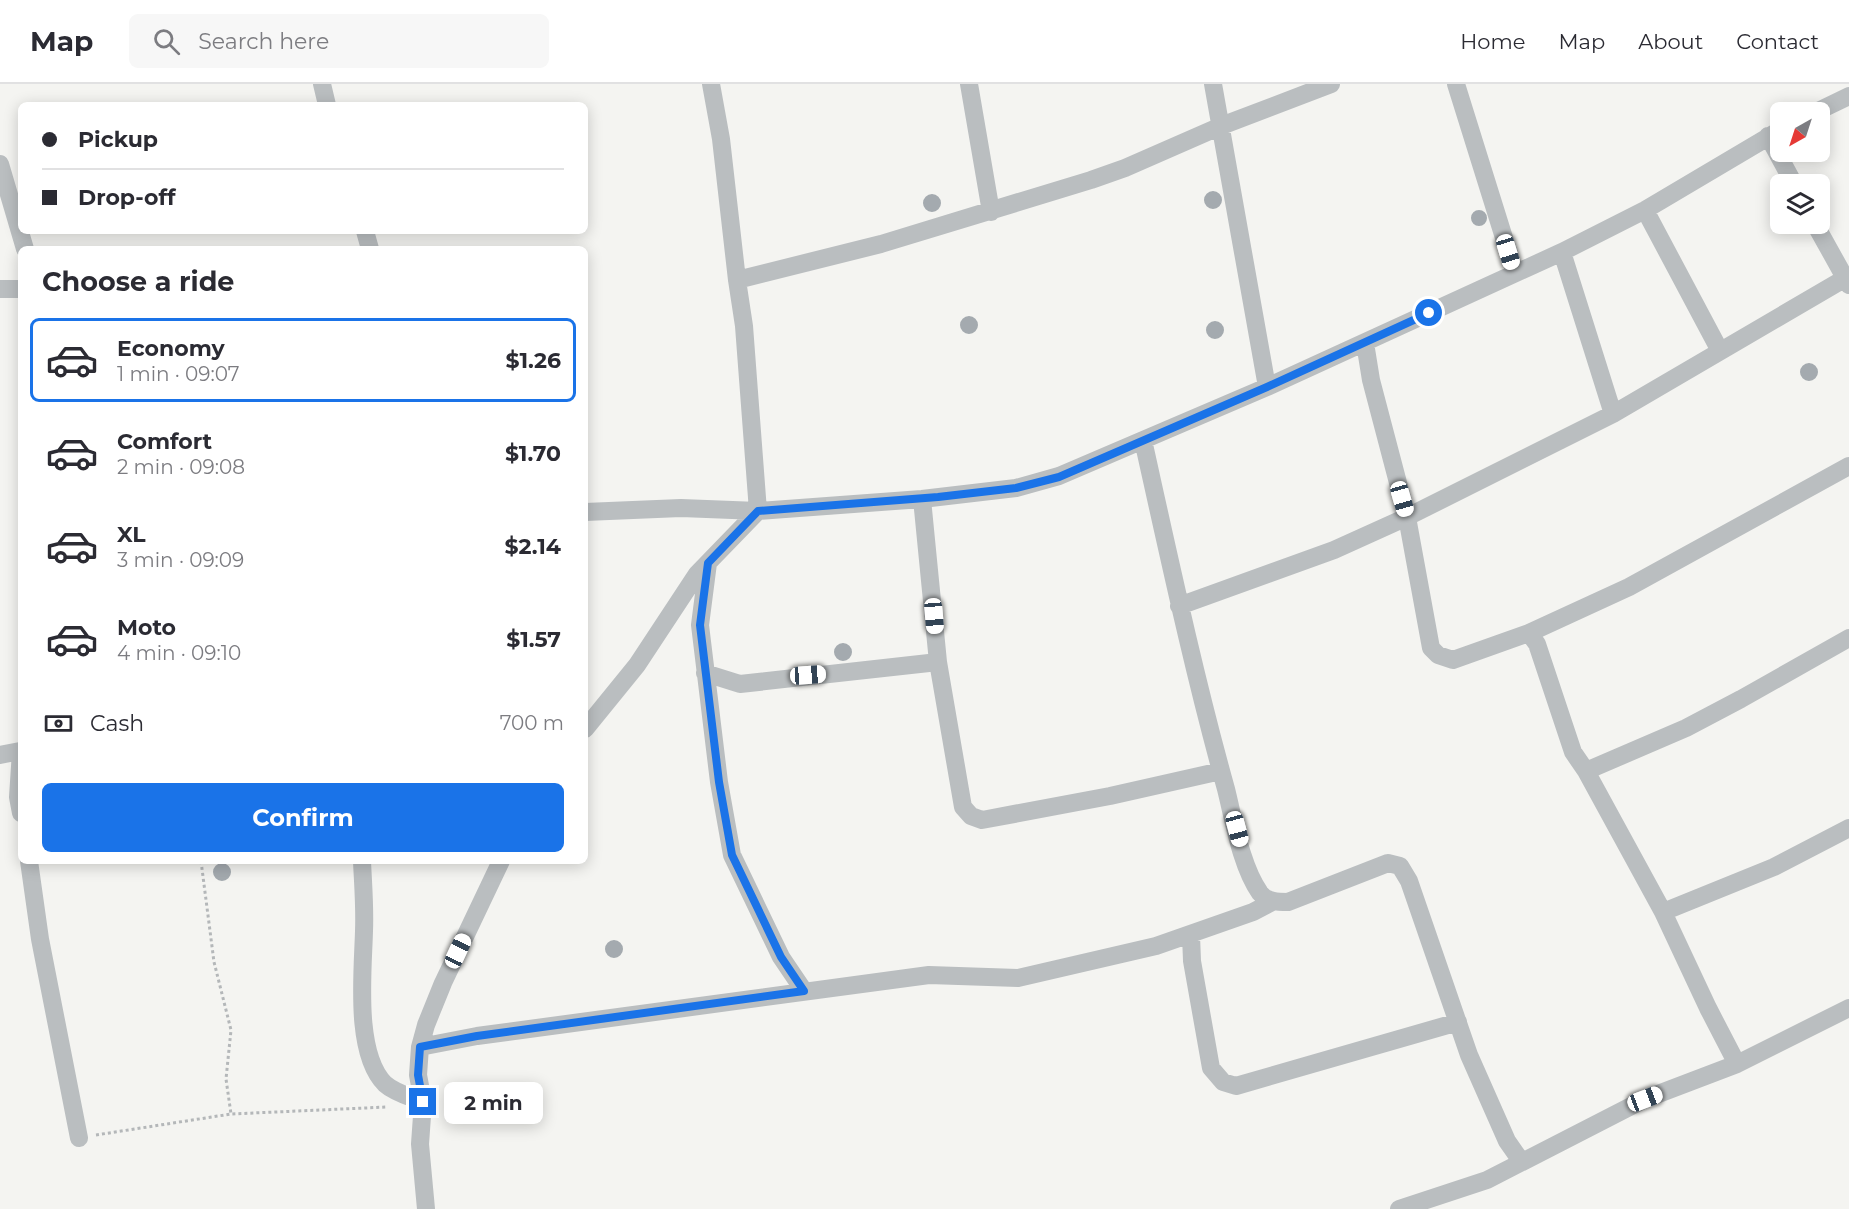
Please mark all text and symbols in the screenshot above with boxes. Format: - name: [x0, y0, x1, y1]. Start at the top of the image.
- search box: [129, 14, 549, 68]
- text: Map: [30, 24, 93, 58]
- icon: search: [150, 25, 183, 58]
- text: Search here: [198, 28, 329, 55]
- text: Home: [1460, 29, 1525, 54]
- text: Map: [1558, 29, 1605, 54]
- text: About: [1638, 29, 1703, 54]
- text: Contact: [1736, 29, 1819, 54]
- north arrow: [1770, 102, 1830, 162]
- map controls: [1770, 102, 1830, 234]
- text: Pickup: [78, 126, 158, 153]
- button: layers: [1770, 174, 1830, 234]
- text: Drop-off: [78, 184, 176, 211]
- car: [1494, 232, 1522, 272]
- text: Choose a ride: [42, 265, 234, 298]
- route start: [1415, 299, 1442, 326]
- icon: car: [45, 333, 99, 387]
- text: Economy: [117, 335, 225, 362]
- text: $1.26: [506, 347, 561, 374]
- text: 1 min · 09:07: [117, 362, 240, 386]
- icon: car: [45, 426, 99, 480]
- text: Comfort: [117, 428, 212, 455]
- text: $1.70: [505, 440, 561, 467]
- text: 2 min · 09:08: [117, 455, 245, 479]
- car: [1388, 479, 1416, 519]
- icon: car: [45, 519, 99, 573]
- text: XL: [117, 521, 146, 548]
- text: $2.14: [505, 533, 561, 560]
- text: 3 min · 09:09: [117, 548, 244, 572]
- car: [923, 597, 945, 635]
- icon: car: [45, 612, 99, 666]
- text: Moto: [117, 614, 176, 641]
- text: $1.57: [506, 626, 561, 653]
- text: 4 min · 09:10: [117, 641, 241, 665]
- car: [789, 665, 827, 685]
- icon: cash: [42, 707, 75, 740]
- text: Cash: [90, 710, 144, 737]
- text: 700 m: [500, 711, 564, 735]
- button: Confirm: [42, 783, 564, 852]
- car: [1224, 809, 1250, 849]
- car: [442, 931, 474, 971]
- callout: 2 min: [444, 1081, 543, 1123]
- car: [1625, 1084, 1665, 1114]
- route end: [409, 1088, 436, 1115]
- text: 2 min: [464, 1091, 523, 1115]

